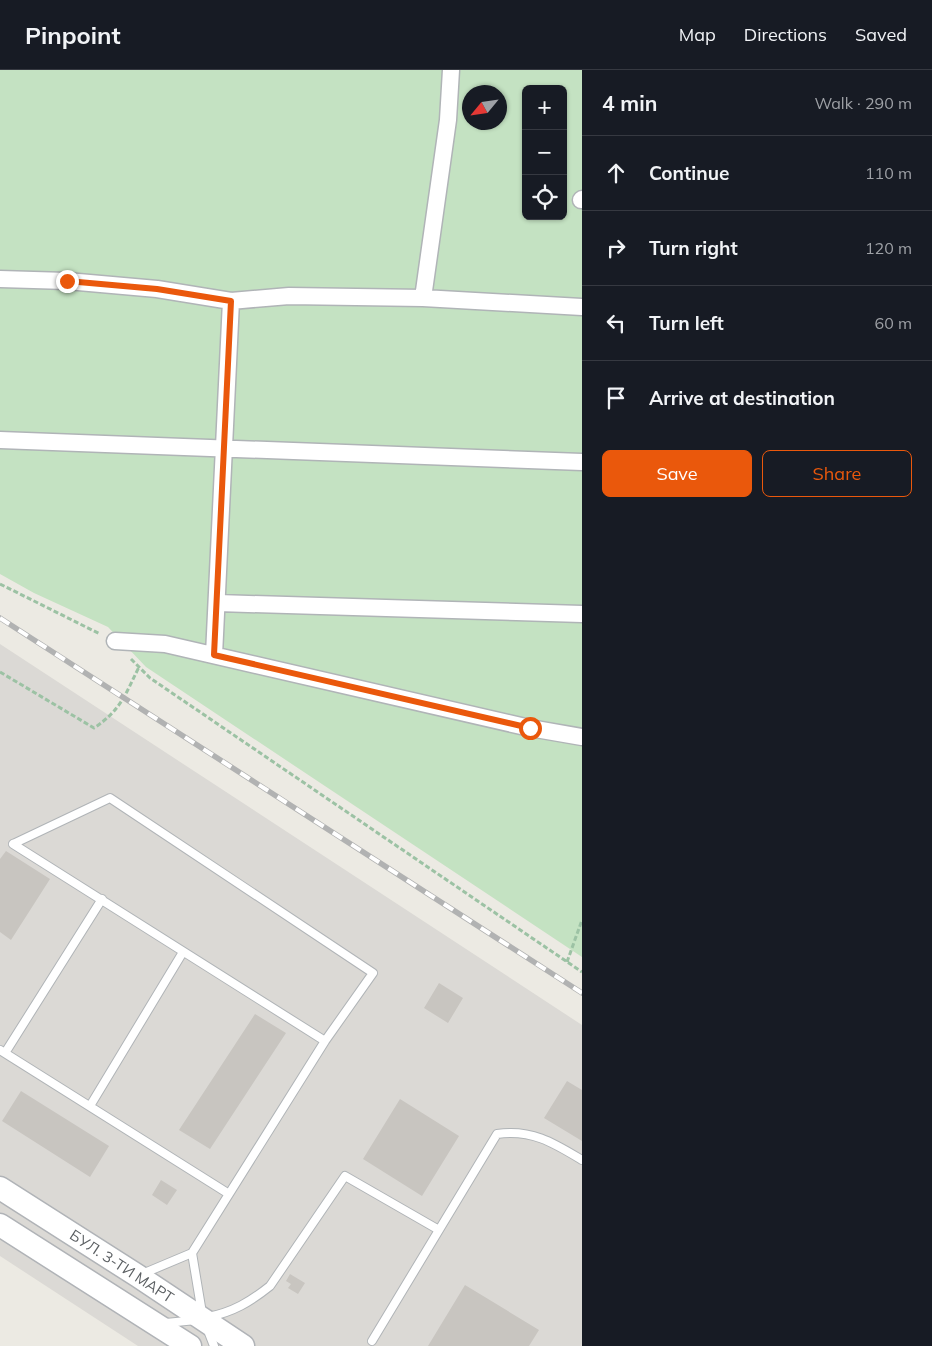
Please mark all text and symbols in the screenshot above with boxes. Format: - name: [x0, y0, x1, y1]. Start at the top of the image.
- text: Pinpoint: [25, 20, 121, 50]
- text: Map: [679, 23, 716, 46]
- text: Directions: [744, 23, 827, 46]
- text: Saved: [855, 23, 907, 46]
- north arrow: [462, 85, 507, 130]
- map controls: [522, 85, 567, 220]
- button: +: [522, 85, 567, 130]
- text: 4 min: [602, 90, 657, 116]
- text: Walk · 290 m: [814, 93, 912, 113]
- button: −: [522, 130, 567, 175]
- icon: ahead: [602, 159, 630, 187]
- text: Continue: [649, 161, 729, 185]
- text: 110 m: [865, 163, 912, 183]
- button: locate: [522, 175, 567, 220]
- icon: right: [602, 234, 630, 262]
- text: Turn right: [649, 236, 738, 260]
- text: 120 m: [865, 238, 912, 258]
- route end: [56, 270, 79, 293]
- icon: left: [602, 309, 630, 337]
- text: Turn left: [649, 311, 724, 335]
- text: 60 m: [875, 313, 912, 333]
- icon: arrive: [602, 384, 630, 412]
- text: Arrive at destination: [649, 386, 835, 410]
- button: Save: [602, 450, 752, 497]
- button: Share: [762, 450, 912, 497]
- route start: [519, 717, 542, 740]
- street label: БУЛ. 3-ТИ МАРТ: [66, 1225, 178, 1307]

